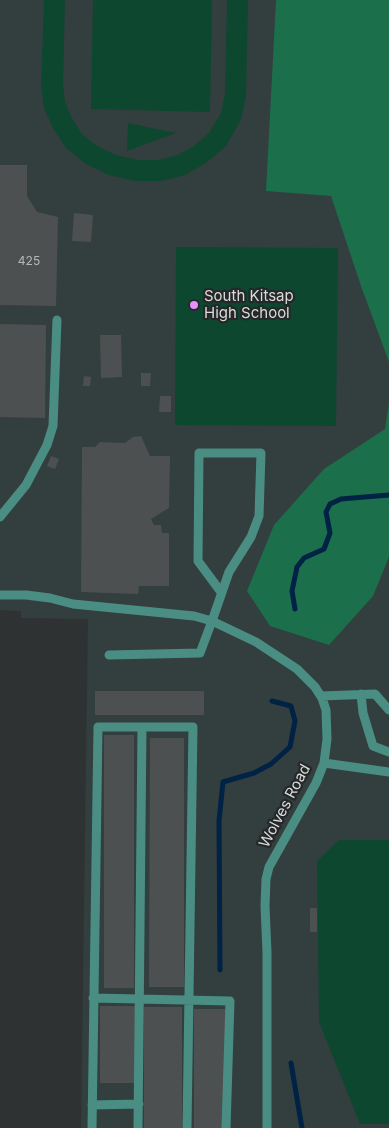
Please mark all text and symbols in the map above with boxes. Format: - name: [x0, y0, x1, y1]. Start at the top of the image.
- house number: 425: [18, 254, 40, 268]
- place label: South Kitsap High School: [204, 287, 294, 322]
- marker: South Kitsap High School: [188, 299, 200, 311]
- street label: Wolves Road: [255, 761, 315, 851]

